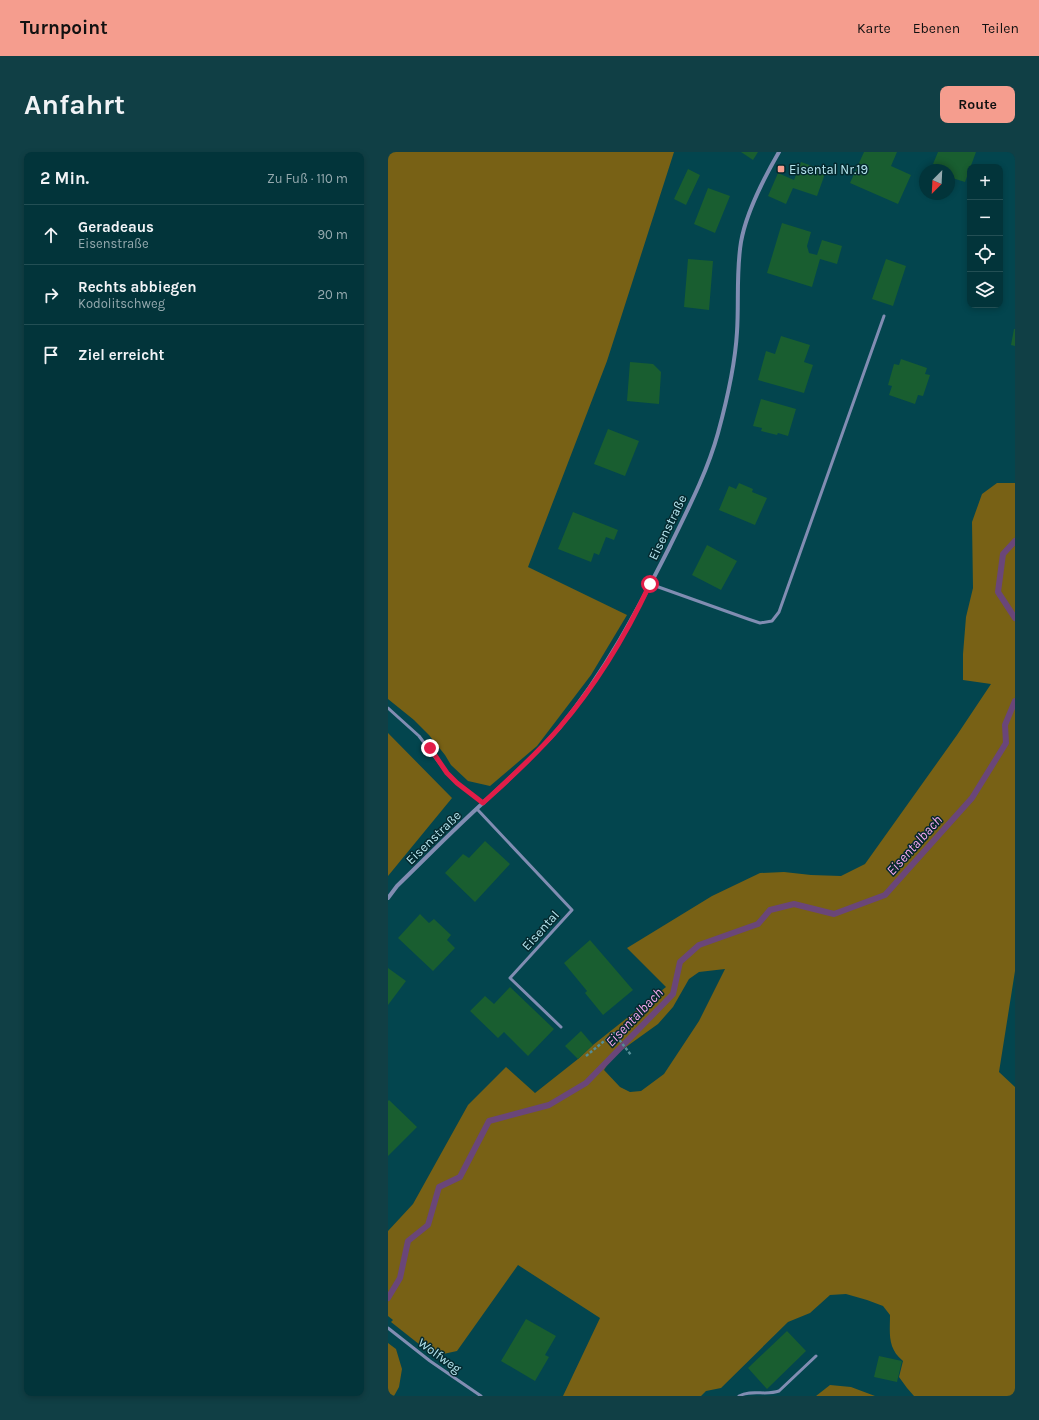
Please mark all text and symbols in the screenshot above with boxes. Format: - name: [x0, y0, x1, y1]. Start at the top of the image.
- text: Turnpoint: [20, 17, 108, 39]
- text: Karte: [857, 20, 891, 37]
- text: Ebenen: [913, 20, 960, 37]
- text: Teilen: [982, 20, 1019, 37]
- button: Route: [940, 86, 1015, 123]
- text: Anfahrt: [24, 88, 125, 121]
- place label: Eisental Nr.19: [789, 162, 868, 177]
- marker: Eisental Nr.19: [776, 164, 786, 174]
- north arrow: [919, 164, 955, 200]
- map controls: [967, 164, 1003, 308]
- button: +: [967, 164, 1003, 200]
- text: 2 Min.: [40, 168, 89, 188]
- text: Zu Fuß · 110 m: [267, 171, 348, 186]
- button: −: [967, 200, 1003, 236]
- text: Geradeaus: [78, 218, 154, 236]
- icon: ahead: [40, 224, 62, 246]
- text: 90 m: [317, 227, 348, 242]
- text: Eisenstraße: [78, 236, 149, 251]
- button: locate: [967, 236, 1003, 272]
- button: layers: [967, 272, 1003, 308]
- text: Rechts abbiegen: [78, 278, 197, 296]
- icon: right: [40, 284, 62, 306]
- text: 20 m: [318, 287, 348, 302]
- text: Kodolitschweg: [78, 296, 165, 311]
- icon: arrive: [40, 344, 62, 366]
- text: Ziel erreicht: [78, 346, 164, 364]
- street label: Eisenstraße: [645, 492, 690, 562]
- route start: [641, 575, 659, 593]
- route end: [421, 739, 439, 757]
- street label: Eisenstraße: [403, 807, 464, 867]
- water label: Eisentalbach: [883, 812, 946, 879]
- street label: Eisental: [519, 907, 562, 953]
- water label: Eisentalbach: [602, 984, 667, 1050]
- street label: Wolfweg: [415, 1335, 465, 1377]

